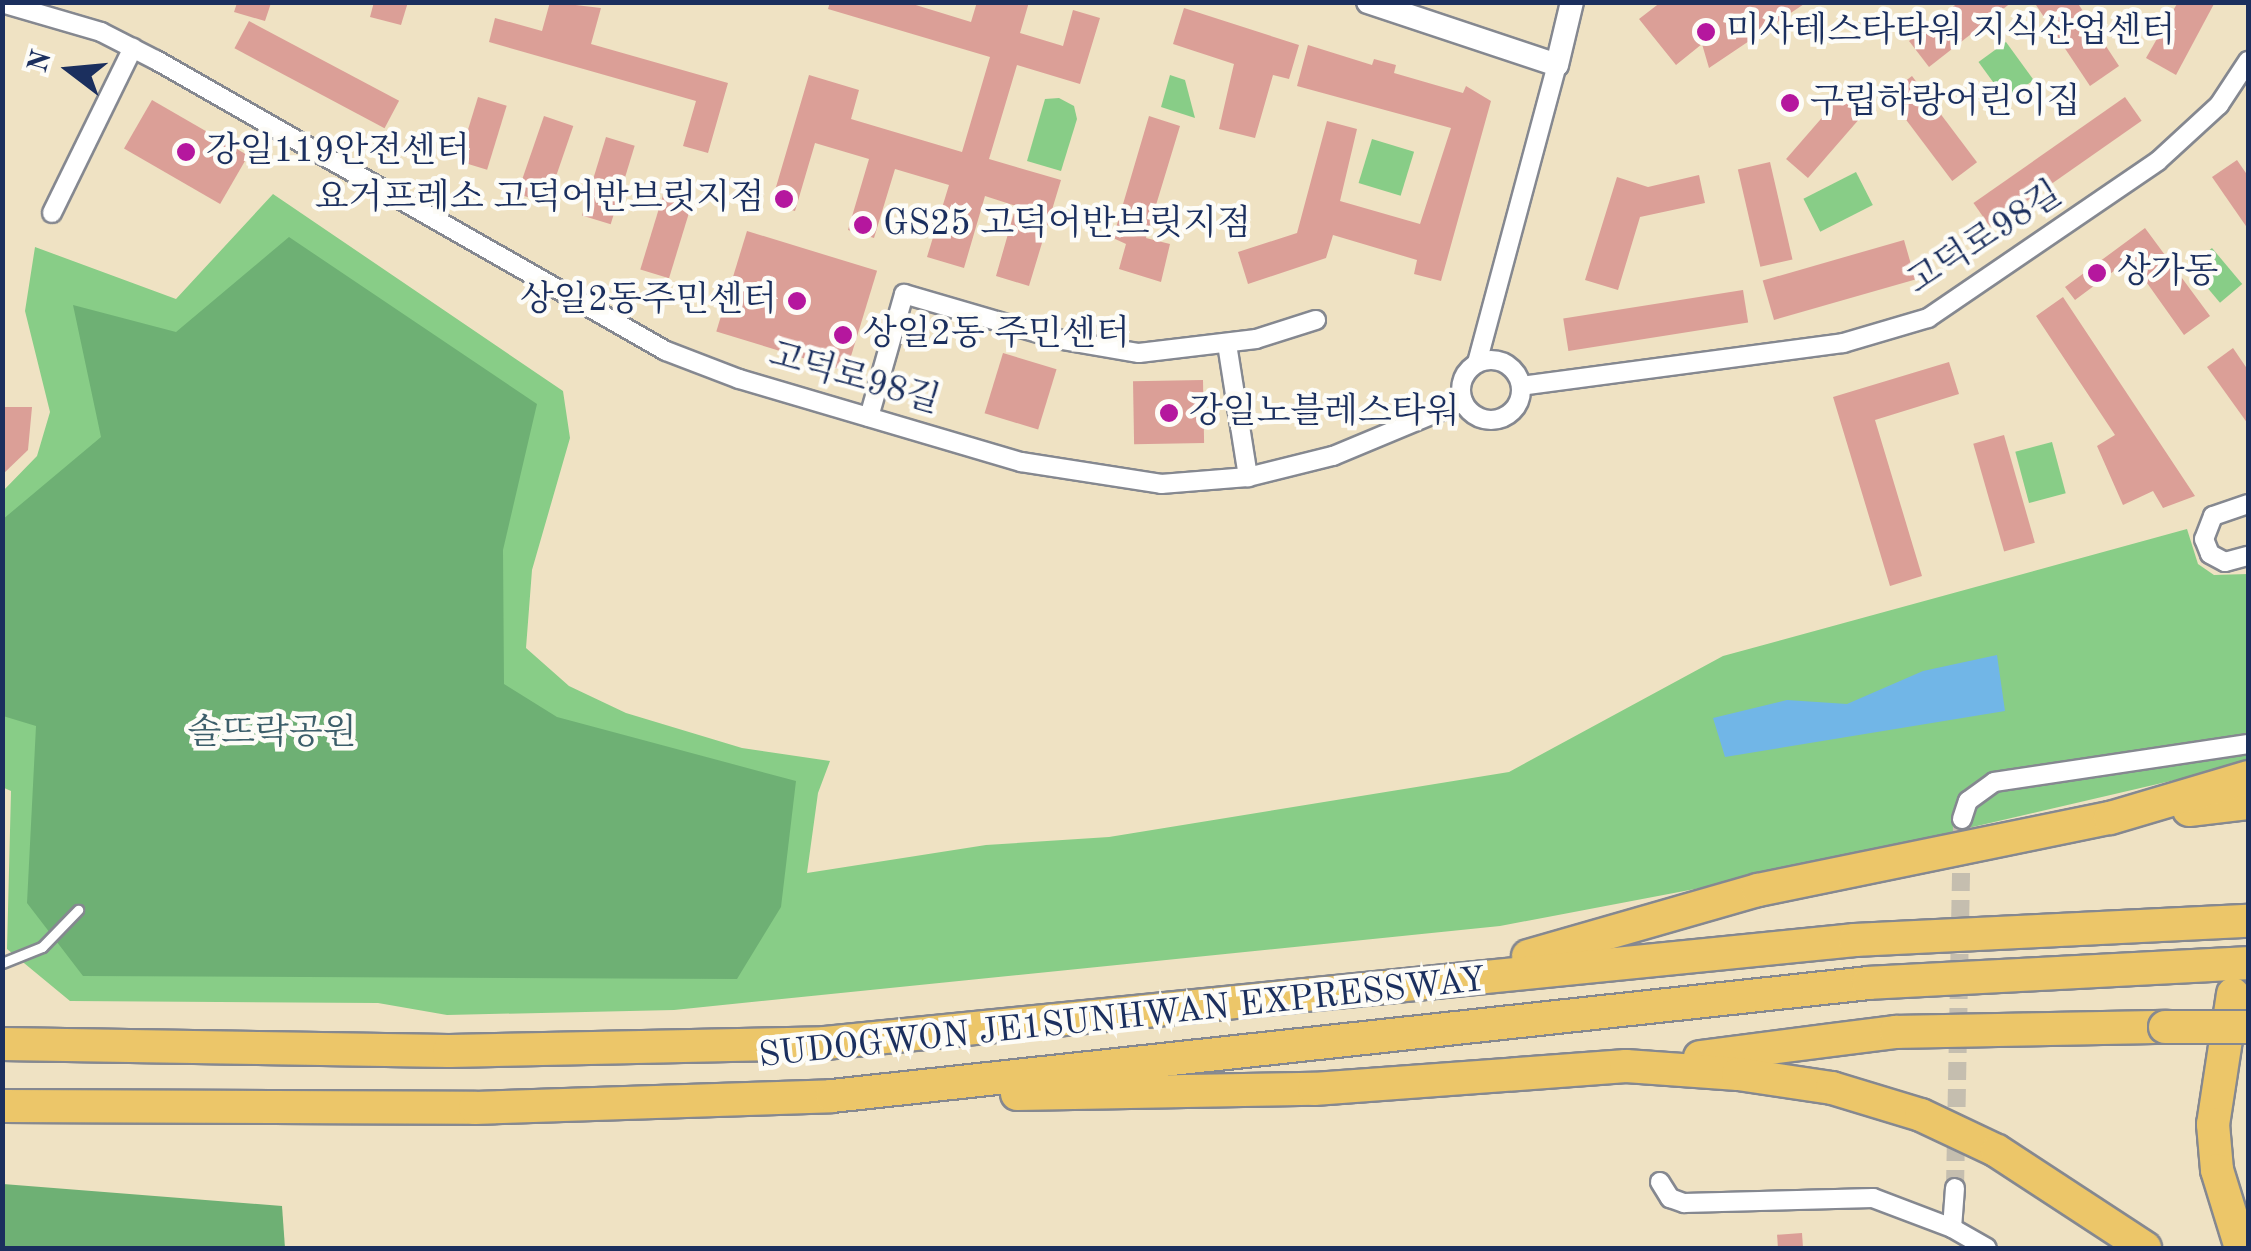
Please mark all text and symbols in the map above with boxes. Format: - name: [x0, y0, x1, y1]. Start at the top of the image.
- place label: 미사테스타타워 지식산업센터: [1726, 11, 2175, 53]
- north arrow: [20, 20, 120, 120]
- marker: 미사테스타타워 지식산업센터: [1695, 21, 1717, 43]
- text: N: [25, 48, 58, 76]
- place label: 구립하랑어린이집: [1810, 82, 2080, 124]
- marker: 구립하랑어린이집: [1779, 92, 1801, 114]
- place label: 강일119안전센터: [206, 131, 470, 173]
- marker: 강일119안전센터: [175, 141, 197, 163]
- street label: 고덕로98길: [1900, 174, 2070, 304]
- place label: 요거프레소 고덕어반브릿지점: [315, 178, 764, 220]
- marker: 요거프레소 고덕어반브릿지점: [773, 188, 795, 210]
- place label: GS25 고덕어반브릿지점: [883, 204, 1251, 246]
- marker: GS25 고덕어반브릿지점: [852, 214, 874, 236]
- place label: 상가동: [2117, 252, 2218, 294]
- marker: 상가동: [2086, 262, 2108, 284]
- place label: 상일2동주민센터: [520, 280, 777, 322]
- marker: 상일2동주민센터: [786, 290, 808, 312]
- place label: 상일2동 주민센터: [863, 314, 1130, 356]
- marker: 상일2동 주민센터: [832, 324, 854, 346]
- street label: 고덕로98길: [764, 335, 944, 423]
- place label: 강일노블레스타워: [1189, 392, 1459, 434]
- marker: 강일노블레스타워: [1158, 402, 1180, 424]
- park label: 솔뜨락공원: [187, 713, 357, 755]
- street label: SUDOGWON JE1SUNHWAN EXPRESSWAY: [757, 960, 1487, 1078]

